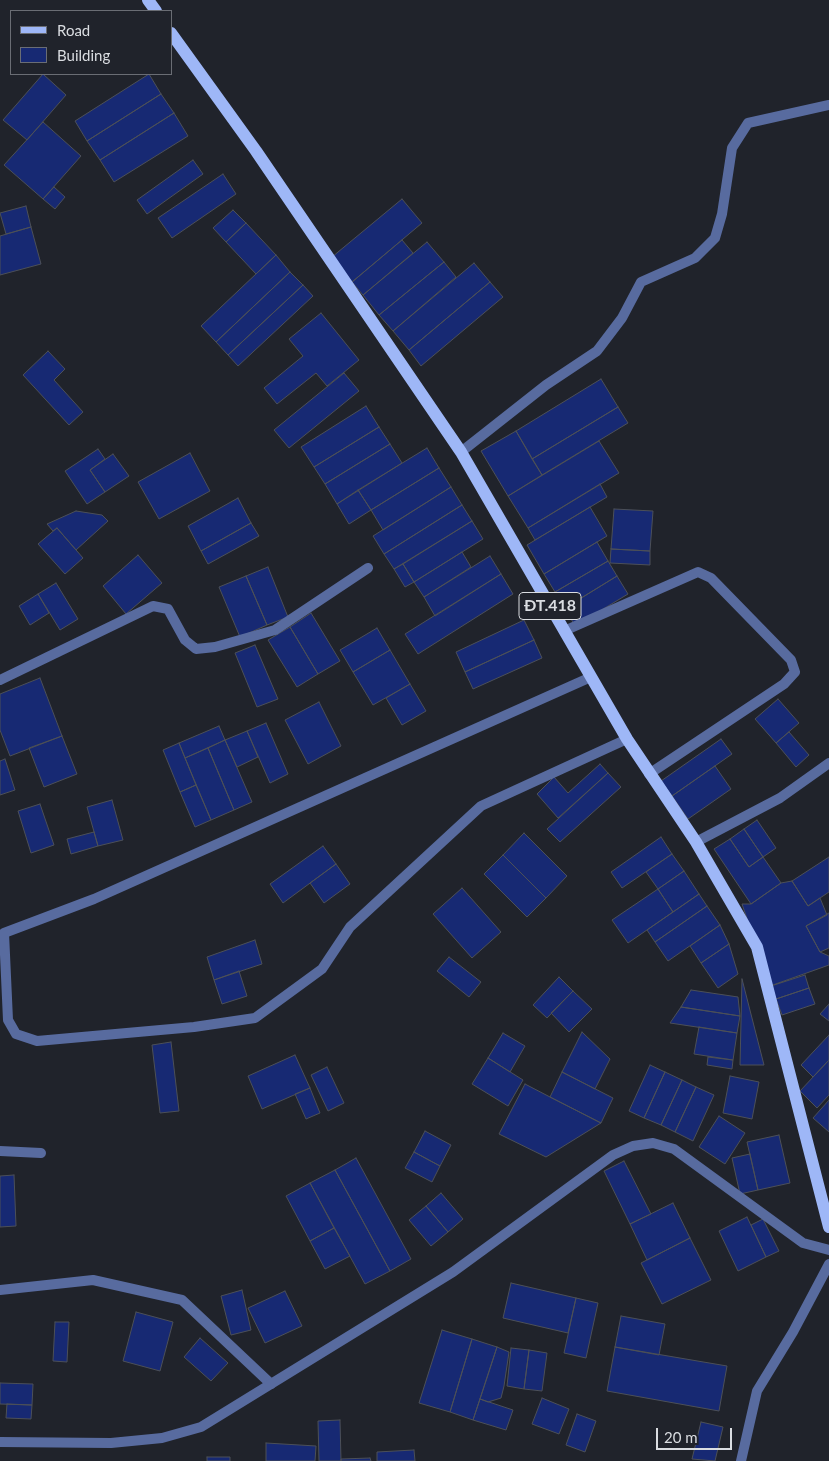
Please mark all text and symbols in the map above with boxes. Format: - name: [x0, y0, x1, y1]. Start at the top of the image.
- legend: [10, 10, 172, 75]
- text: Road: [57, 21, 90, 39]
- text: Building: [57, 46, 110, 64]
- road number: ĐT.418: [519, 592, 581, 620]
- scale bar: [659, 1418, 735, 1450]
- text: 20 m: [664, 1428, 698, 1446]

